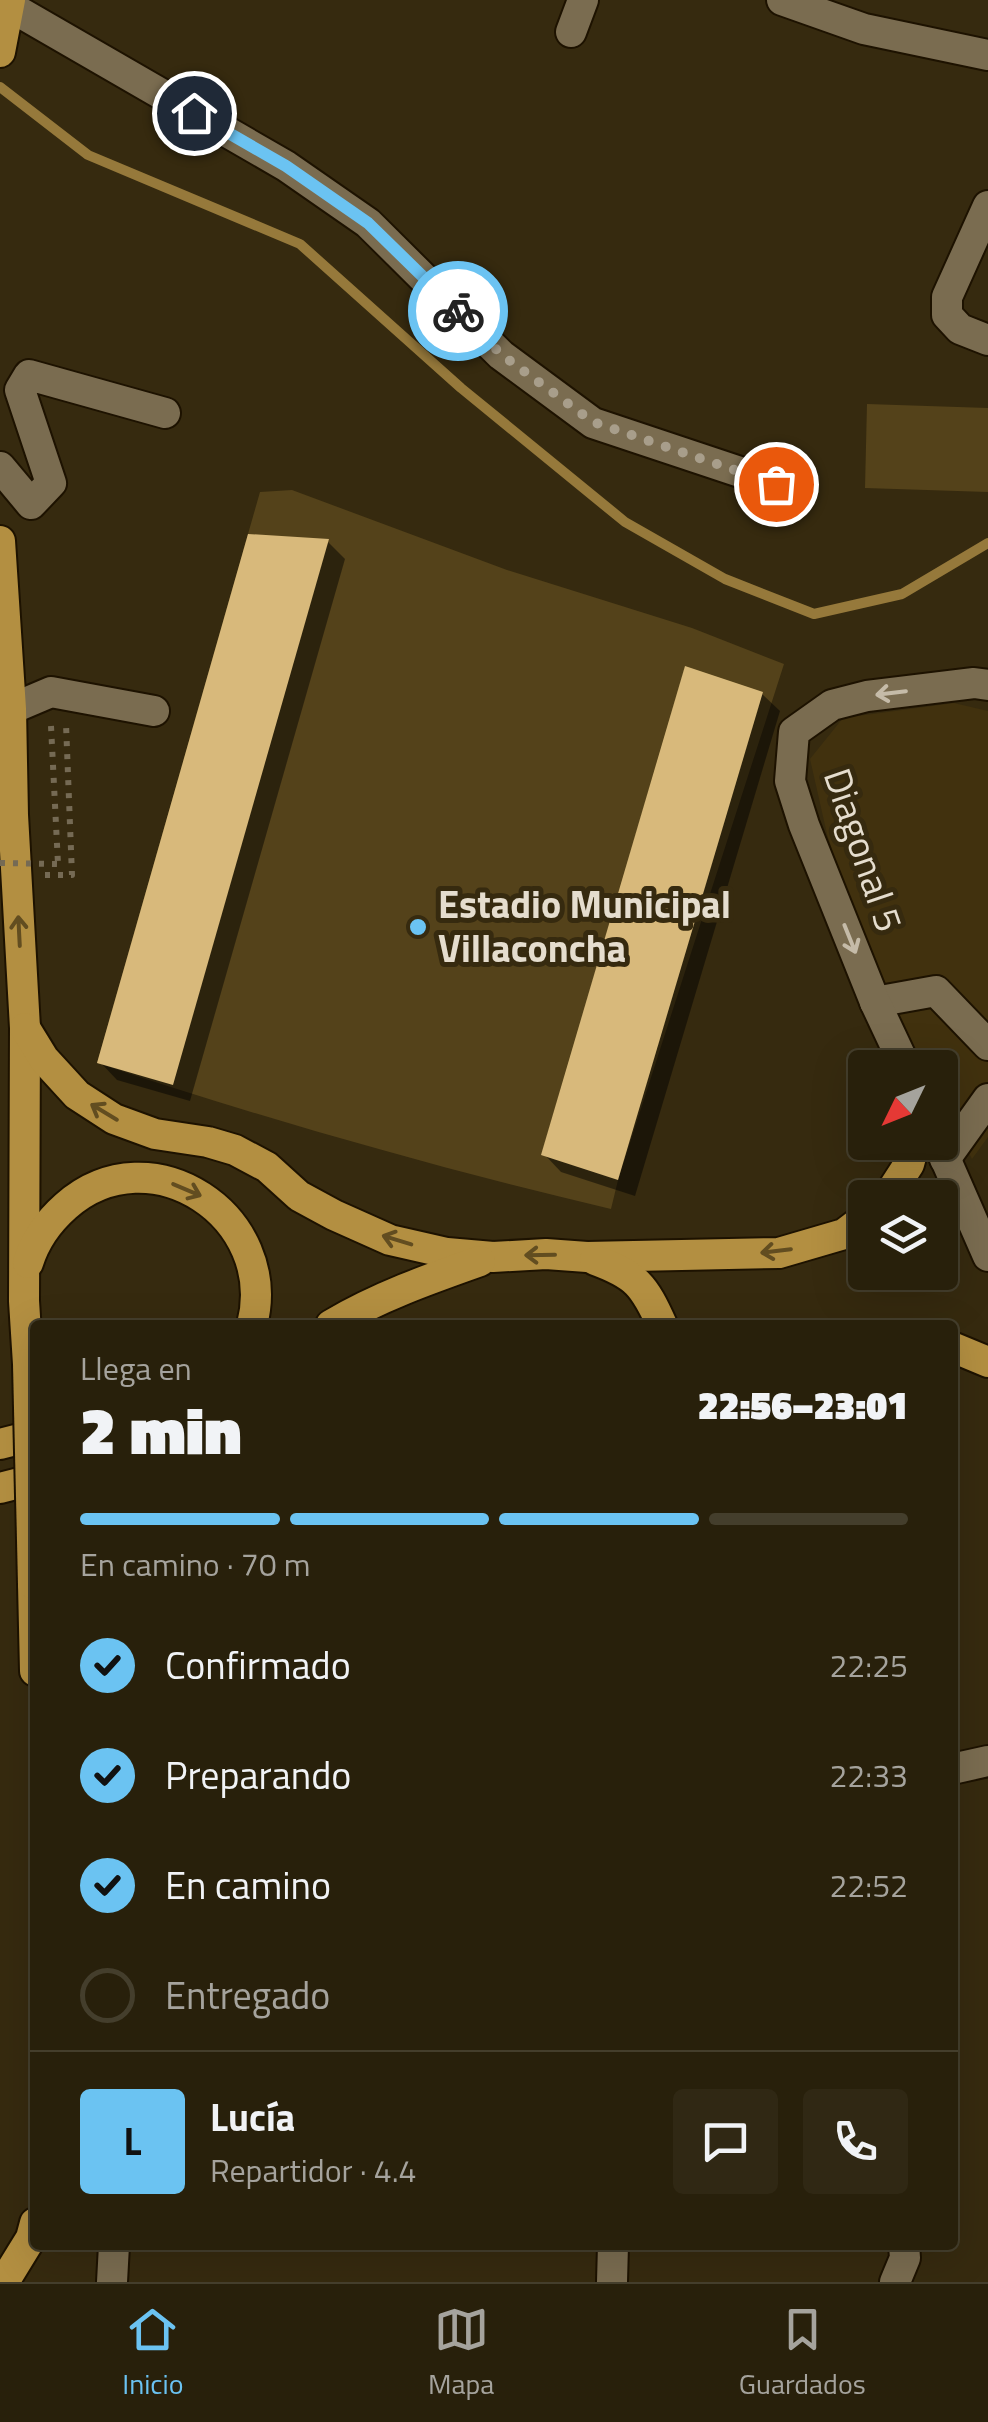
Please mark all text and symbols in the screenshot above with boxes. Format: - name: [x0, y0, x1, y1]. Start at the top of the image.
- pin: [152, 71, 237, 156]
- icon: home: [167, 86, 222, 141]
- courier: [408, 261, 508, 361]
- icon: bike: [431, 284, 486, 339]
- pin: [734, 442, 819, 527]
- icon: bag: [749, 457, 804, 512]
- one-way arrow: [876, 684, 908, 703]
- street label: Diagonal 5: [809, 760, 919, 939]
- place label: Estadio Municipal Villaconcha: [438, 875, 731, 977]
- one-way arrow: [9, 916, 28, 948]
- marker: Estadio Municipal Villaconcha: [407, 916, 429, 938]
- one-way arrow: [842, 923, 860, 954]
- north arrow: [848, 1050, 958, 1160]
- map controls: [848, 1050, 958, 1290]
- one-way arrow: [90, 1102, 119, 1122]
- button: layers: [848, 1180, 958, 1290]
- one-way arrow: [171, 1182, 202, 1200]
- one-way arrow: [382, 1230, 413, 1248]
- one-way arrow: [760, 1242, 792, 1261]
- one-way arrow: [524, 1246, 556, 1265]
- text: Llega en: [80, 1344, 192, 1392]
- text: 22:56–23:01: [698, 1376, 908, 1434]
- text: 2 min: [80, 1380, 241, 1479]
- text: En camino · 70 m: [80, 1540, 310, 1588]
- text: Confirmado: [165, 1636, 351, 1694]
- icon: check: [80, 1638, 135, 1693]
- text: 22:25: [829, 1641, 908, 1689]
- text: Preparando: [165, 1746, 351, 1804]
- icon: check: [80, 1748, 135, 1803]
- text: 22:33: [829, 1751, 908, 1799]
- text: En camino: [165, 1856, 331, 1914]
- icon: check: [80, 1858, 135, 1913]
- text: 22:52: [829, 1861, 908, 1909]
- text: Entregado: [165, 1966, 330, 2024]
- text: Lucía: [210, 2088, 295, 2146]
- button: chat: [673, 2089, 778, 2194]
- button: phone: [803, 2089, 908, 2194]
- text: L: [124, 2112, 141, 2170]
- text: Repartidor · 4.4: [210, 2146, 416, 2194]
- tab: Inicio: [122, 2302, 183, 2405]
- tab: Mapa: [428, 2302, 494, 2405]
- tab: Guardados: [739, 2302, 866, 2405]

